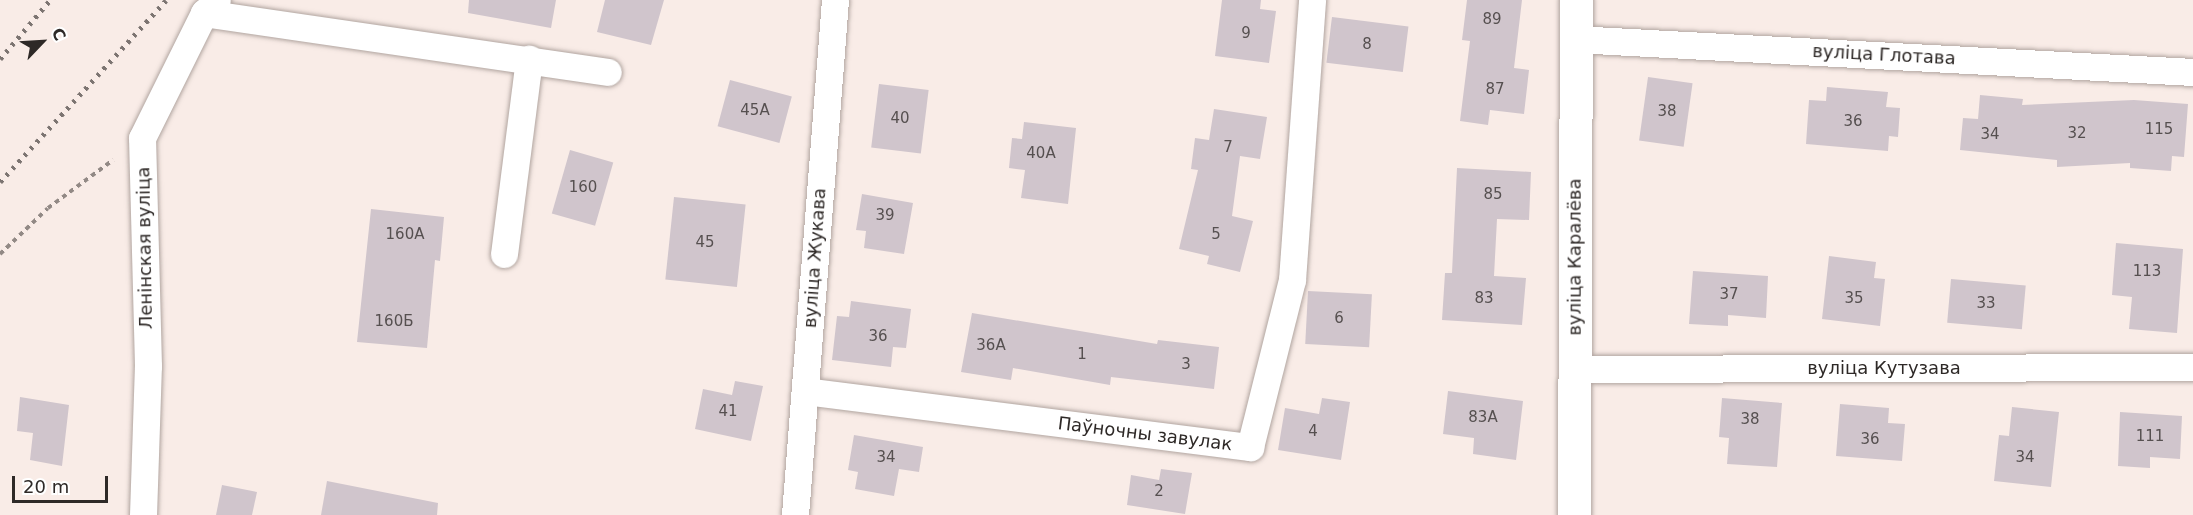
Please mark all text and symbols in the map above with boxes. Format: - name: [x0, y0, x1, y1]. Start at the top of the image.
- house number: 89: [1482, 11, 1502, 29]
- north arrow: [12, 12, 72, 72]
- text: С: [48, 25, 70, 44]
- house number: 9: [1241, 25, 1251, 43]
- house number: 8: [1362, 36, 1372, 54]
- street label: вуліца Глотава: [1812, 40, 1956, 70]
- house number: 87: [1485, 81, 1505, 99]
- house number: 45А: [740, 102, 770, 120]
- house number: 38: [1657, 103, 1677, 121]
- house number: 40: [890, 110, 910, 128]
- house number: 36: [1843, 113, 1863, 131]
- house number: 115: [2145, 121, 2173, 139]
- house number: 32: [2067, 125, 2087, 143]
- house number: 34: [1980, 126, 2000, 144]
- house number: 7: [1223, 139, 1233, 157]
- house number: 40А: [1026, 145, 1056, 163]
- street label: Ленінская вуліца: [133, 167, 157, 329]
- street label: вуліца Каралёва: [1564, 178, 1586, 336]
- house number: 160: [569, 179, 597, 197]
- house number: 85: [1483, 186, 1503, 204]
- street label: вуліца Жукава: [799, 187, 831, 329]
- house number: 39: [875, 207, 895, 225]
- house number: 160А: [386, 226, 424, 244]
- house number: 5: [1211, 226, 1221, 244]
- house number: 45: [695, 234, 715, 252]
- house number: 113: [2133, 263, 2161, 281]
- house number: 37: [1719, 286, 1739, 304]
- house number: 83: [1474, 290, 1494, 308]
- house number: 35: [1844, 290, 1864, 308]
- house number: 33: [1976, 295, 1996, 313]
- house number: 6: [1334, 310, 1344, 328]
- house number: 160Б: [375, 313, 413, 331]
- house number: 36: [868, 328, 888, 346]
- house number: 36А: [976, 337, 1006, 355]
- house number: 1: [1077, 346, 1087, 364]
- house number: 3: [1181, 356, 1191, 374]
- street label: вуліца Кутузава: [1807, 357, 1961, 379]
- house number: 41: [718, 403, 738, 421]
- house number: 83А: [1468, 409, 1498, 427]
- house number: 38: [1740, 411, 1760, 429]
- street label: Паўночны завулак: [1057, 413, 1233, 455]
- house number: 4: [1308, 423, 1318, 441]
- house number: 111: [2136, 428, 2164, 446]
- house number: 36: [1860, 431, 1880, 449]
- house number: 34: [876, 449, 896, 467]
- house number: 34: [2015, 449, 2035, 467]
- scale bar: [15, 464, 111, 502]
- text: 20 m: [23, 476, 69, 497]
- house number: 2: [1154, 483, 1164, 501]

